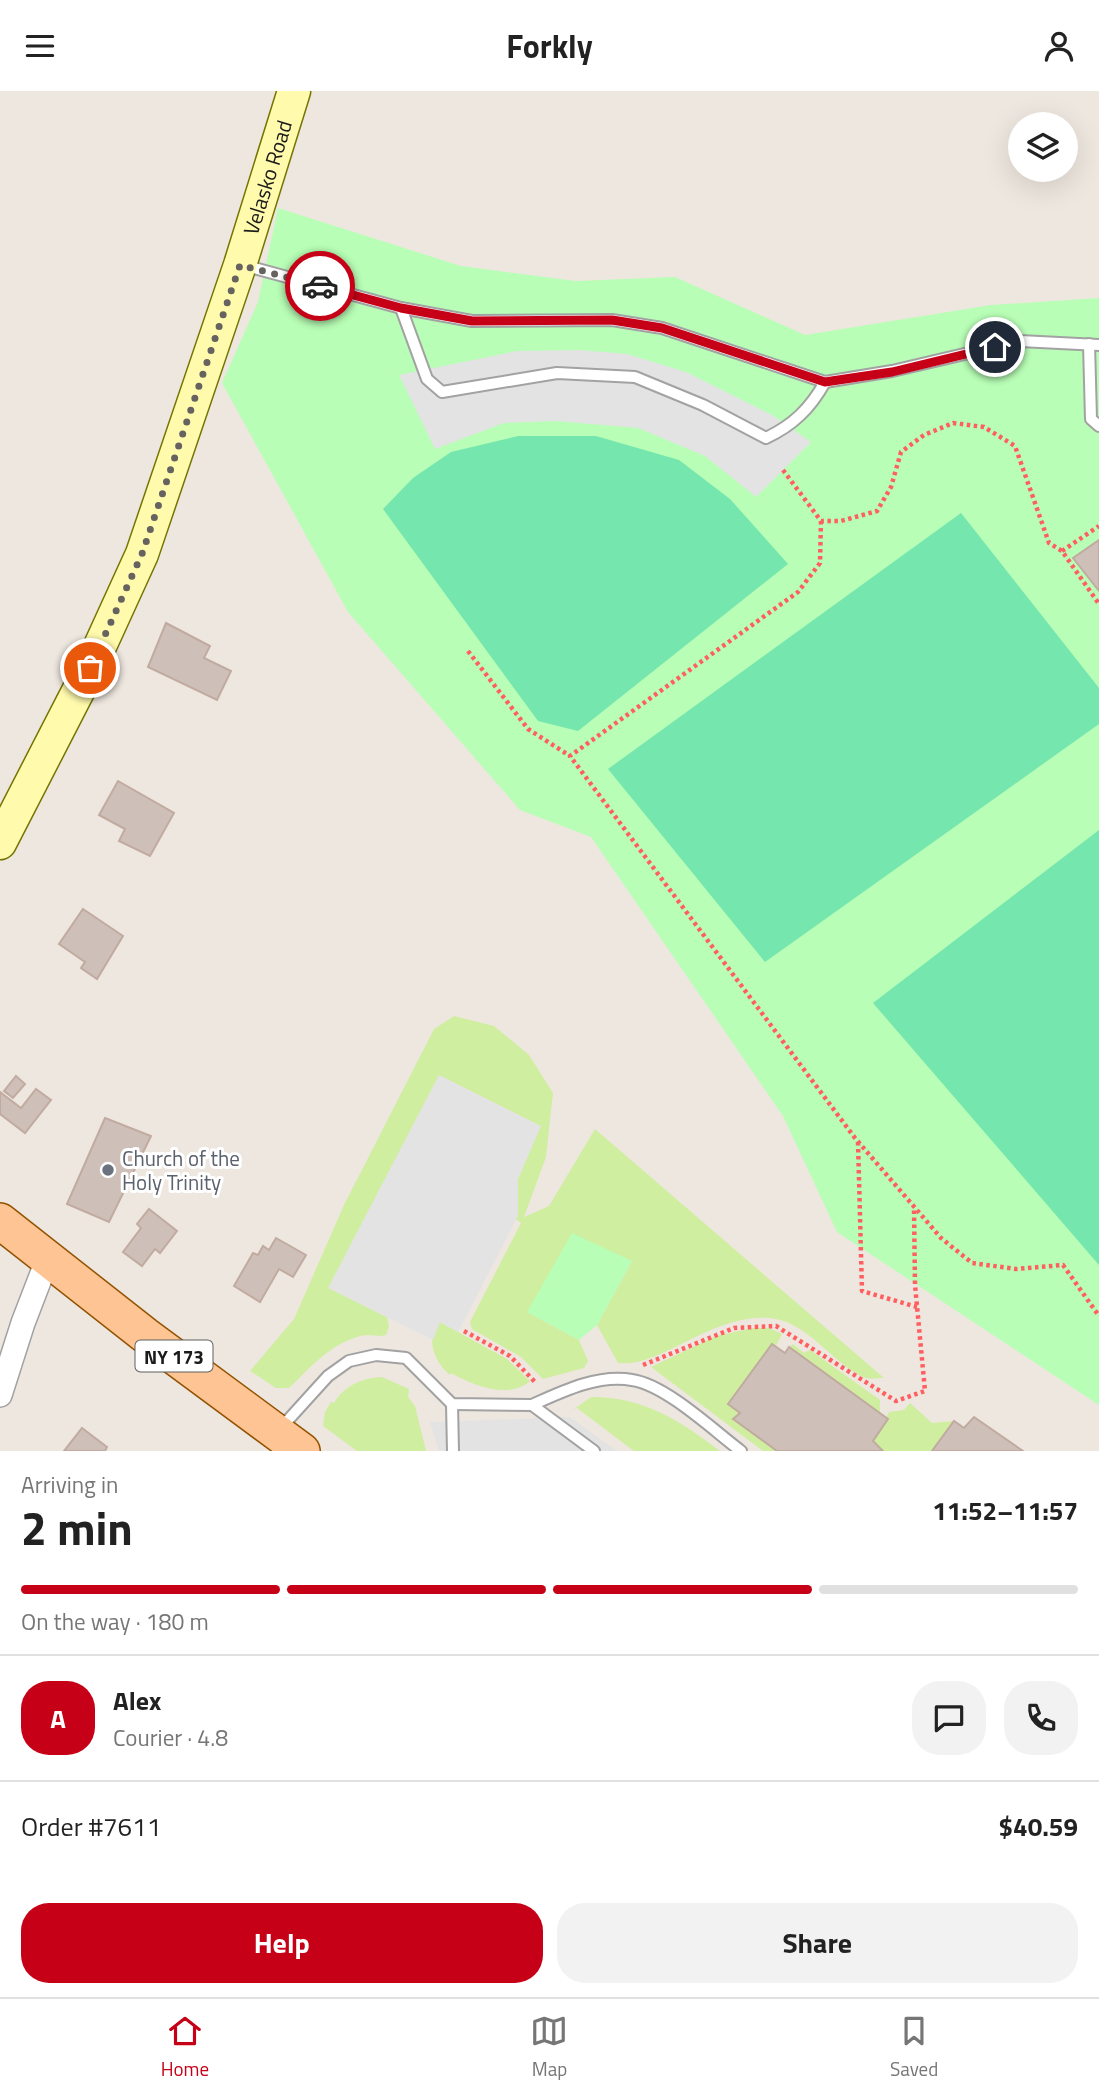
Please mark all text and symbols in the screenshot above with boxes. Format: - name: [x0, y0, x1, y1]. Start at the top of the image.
- text: Forkly: [506, 22, 593, 70]
- icon: menu: [21, 27, 59, 65]
- icon: person: [1040, 27, 1078, 65]
- map controls: [1008, 112, 1078, 182]
- button: layers: [1008, 112, 1078, 182]
- street label: Velasko Road: [234, 116, 300, 239]
- courier: [285, 251, 355, 321]
- icon: car: [301, 267, 339, 305]
- pin: [965, 317, 1025, 377]
- icon: home: [976, 328, 1014, 366]
- pin: [60, 638, 120, 698]
- icon: bag: [71, 649, 109, 687]
- place label: Church of the Holy Trinity: [122, 1142, 240, 1198]
- marker: Church of the Holy Trinity: [100, 1162, 116, 1178]
- road number: NY 173: [136, 1341, 212, 1371]
- text: Arriving in: [21, 1467, 118, 1502]
- text: 11:52–11:57: [932, 1491, 1078, 1530]
- text: 2 min: [21, 1493, 133, 1563]
- text: On the way · 180 m: [21, 1604, 209, 1639]
- text: Alex: [113, 1681, 161, 1720]
- button: chat: [912, 1681, 986, 1755]
- button: phone: [1004, 1681, 1078, 1755]
- text: A: [50, 1699, 66, 1738]
- text: Courier · 4.8: [113, 1720, 228, 1755]
- text: Order #7611: [21, 1807, 161, 1846]
- text: $40.59: [999, 1807, 1078, 1846]
- button: Help: [21, 1903, 543, 1983]
- button: Share: [557, 1903, 1078, 1983]
- tab: Home: [161, 2012, 209, 2083]
- tab: Map: [530, 2012, 568, 2083]
- tab: Saved: [890, 2012, 938, 2083]

